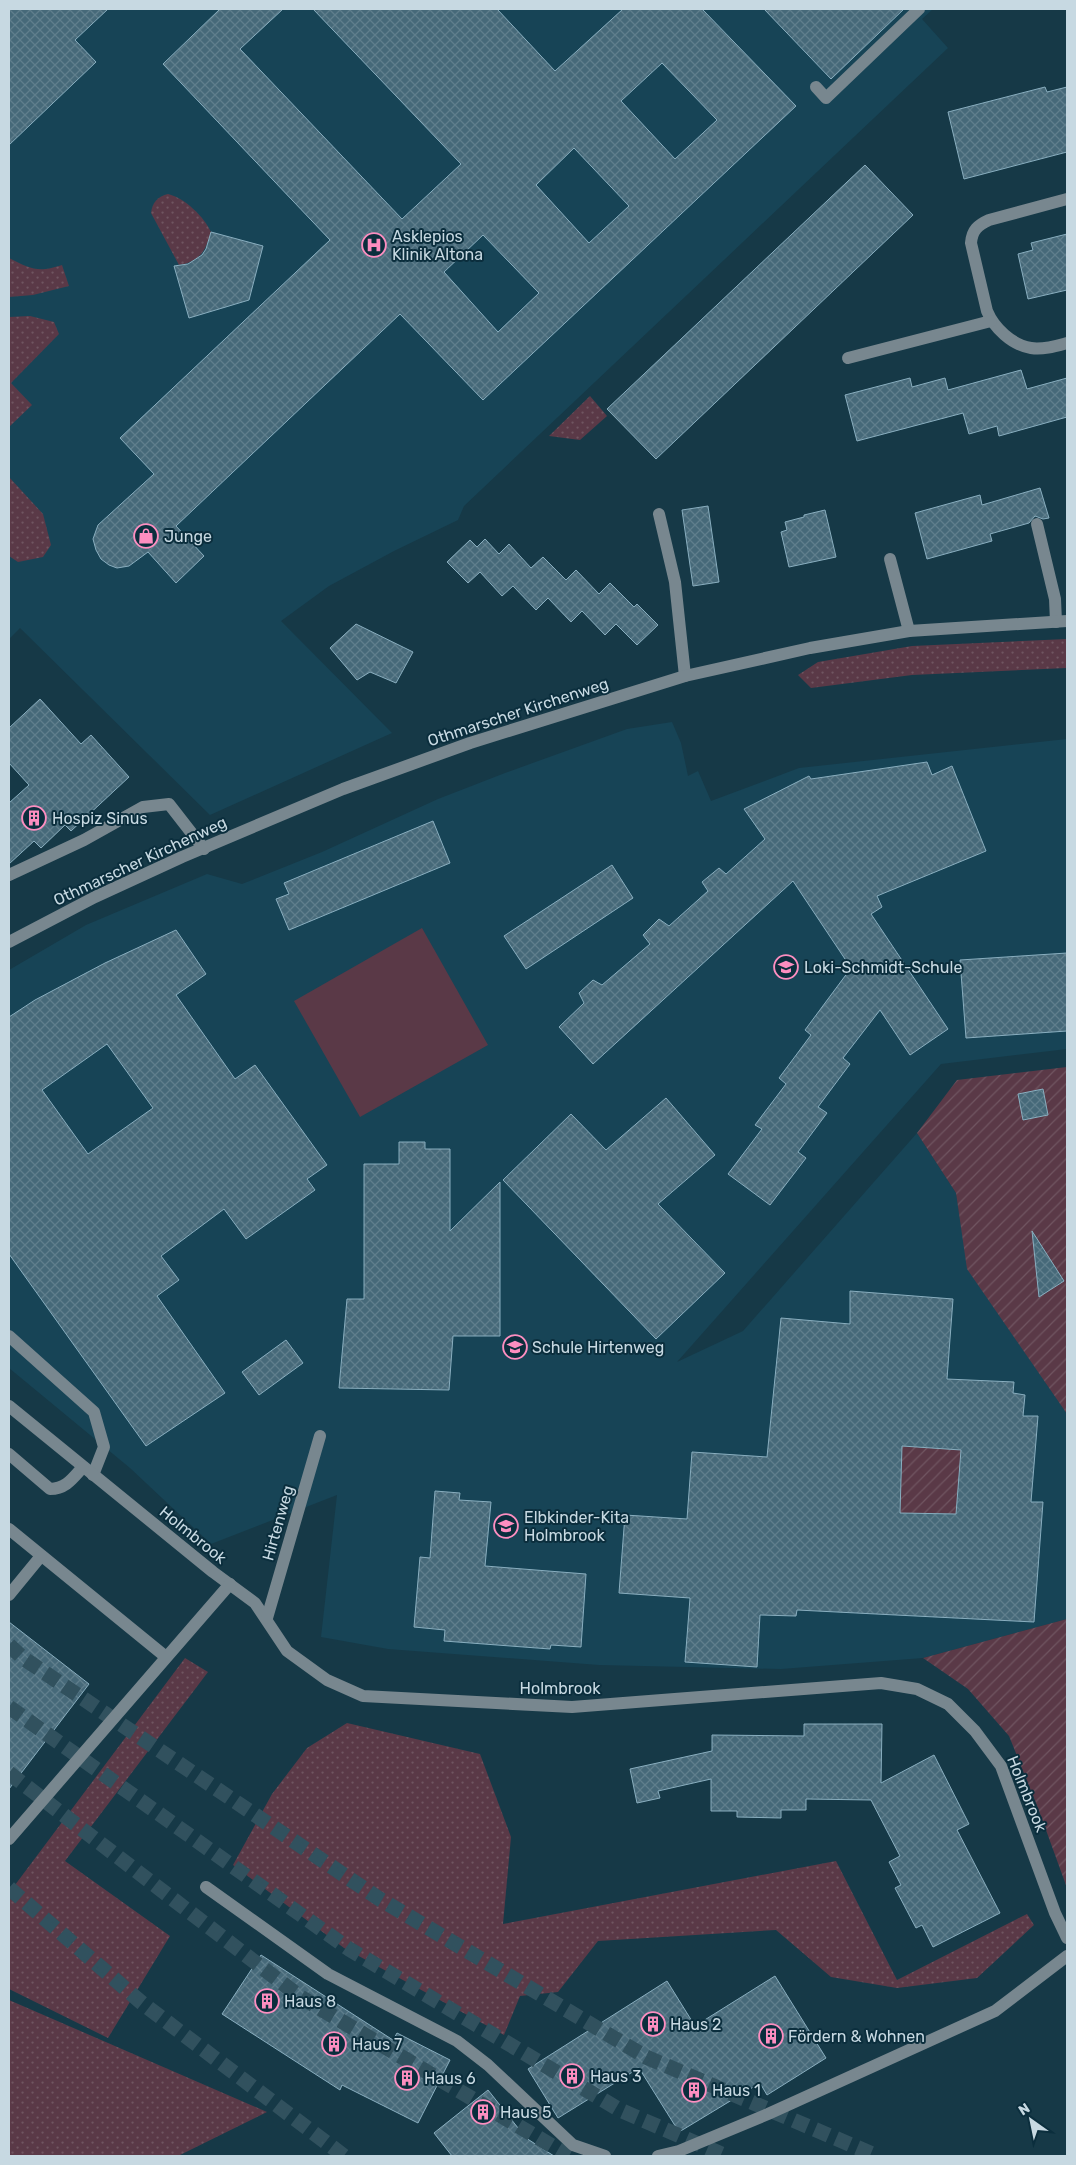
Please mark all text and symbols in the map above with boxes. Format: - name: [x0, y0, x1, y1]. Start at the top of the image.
- place label: Asklepios Klinik Altona: [392, 227, 483, 264]
- hospital icon: Asklepios Klinik Altona: [361, 232, 387, 258]
- shop icon: Junge: [133, 523, 159, 549]
- place label: Junge: [164, 527, 212, 546]
- street label: Othmarscher Kirchenweg: [425, 674, 611, 750]
- building icon: Hospiz Sinus: [21, 805, 47, 831]
- place label: Hospiz Sinus: [52, 809, 148, 828]
- street label: Othmarscher Kirchenweg: [50, 812, 230, 910]
- school or university icon: Loki-Schmidt-Schule: [773, 954, 799, 980]
- place label: Loki-Schmidt-Schule: [804, 958, 962, 977]
- school or university icon: Schule Hirtenweg: [502, 1334, 528, 1360]
- place label: Schule Hirtenweg: [532, 1338, 664, 1357]
- street label: Hirtenweg: [258, 1483, 298, 1563]
- street label: Holmbrook: [156, 1502, 231, 1568]
- place label: Elbkinder-Kita Holmbrook: [524, 1508, 629, 1545]
- school or university icon: Elbkinder-Kita Holmbrook: [493, 1513, 519, 1539]
- street label: Holmbrook: [520, 1679, 601, 1698]
- street label: Holmbrook: [1003, 1753, 1051, 1836]
- building icon: Haus 8: [254, 1988, 280, 2014]
- place label: Haus 8: [284, 1992, 336, 2011]
- building icon: Haus 2: [640, 2011, 666, 2037]
- place label: Haus 2: [670, 2015, 721, 2034]
- building icon: Fördern & Wohnen: [758, 2023, 784, 2049]
- place label: Fördern & Wohnen: [788, 2027, 925, 2046]
- building icon: Haus 7: [321, 2031, 347, 2057]
- place label: Haus 7: [352, 2035, 402, 2054]
- building icon: Haus 3: [559, 2063, 585, 2089]
- building icon: Haus 6: [394, 2065, 420, 2091]
- place label: Haus 3: [590, 2067, 642, 2086]
- place label: Haus 6: [424, 2069, 476, 2088]
- building icon: Haus 1: [681, 2077, 707, 2103]
- place label: Haus 1: [712, 2081, 761, 2100]
- north arrow: [1006, 2095, 1056, 2145]
- building icon: Haus 5: [470, 2099, 496, 2125]
- text: N: [1015, 2100, 1033, 2119]
- place label: Haus 5: [500, 2103, 551, 2122]

